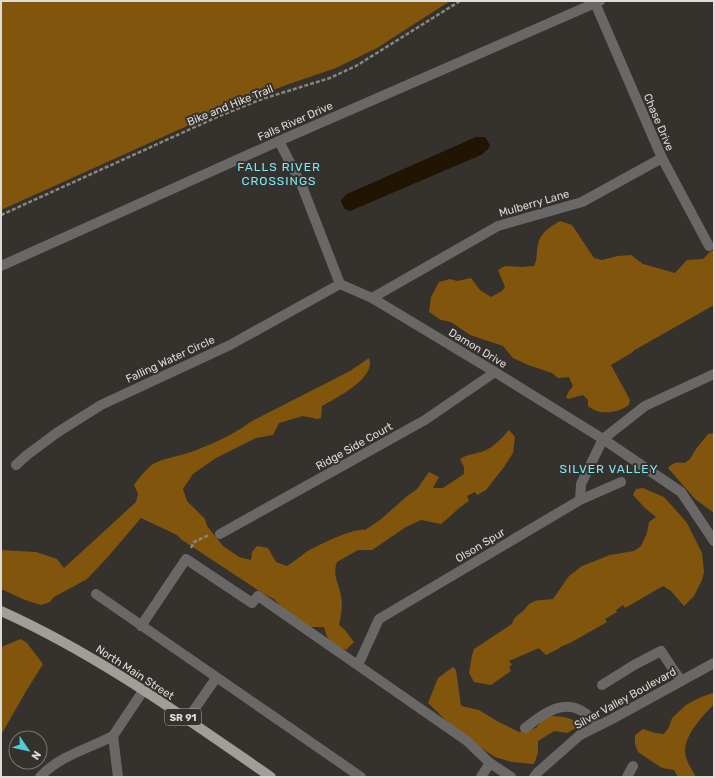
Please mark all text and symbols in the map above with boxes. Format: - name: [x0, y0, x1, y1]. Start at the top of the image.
- street label: Bike and Hike Trail: [185, 82, 275, 129]
- street label: Chase Drive: [641, 92, 676, 153]
- street label: Falls River Drive: [256, 99, 335, 144]
- district label: FALLS RIVER CROSSINGS: [237, 160, 321, 188]
- street label: Mulberry Lane: [497, 187, 571, 220]
- street label: Damon Drive: [446, 326, 509, 371]
- street label: Falling Water Circle: [124, 333, 217, 386]
- street label: Ridge Side Court: [314, 420, 395, 473]
- district label: SILVER VALLEY: [560, 462, 658, 476]
- street label: Olson Spur: [453, 525, 508, 565]
- street label: North Main Street: [93, 642, 177, 703]
- street label: Silver Valley Boulevard: [572, 665, 678, 732]
- road number: SR 91: [165, 709, 201, 725]
- north arrow: [8, 730, 48, 770]
- text: N: [28, 748, 43, 762]

